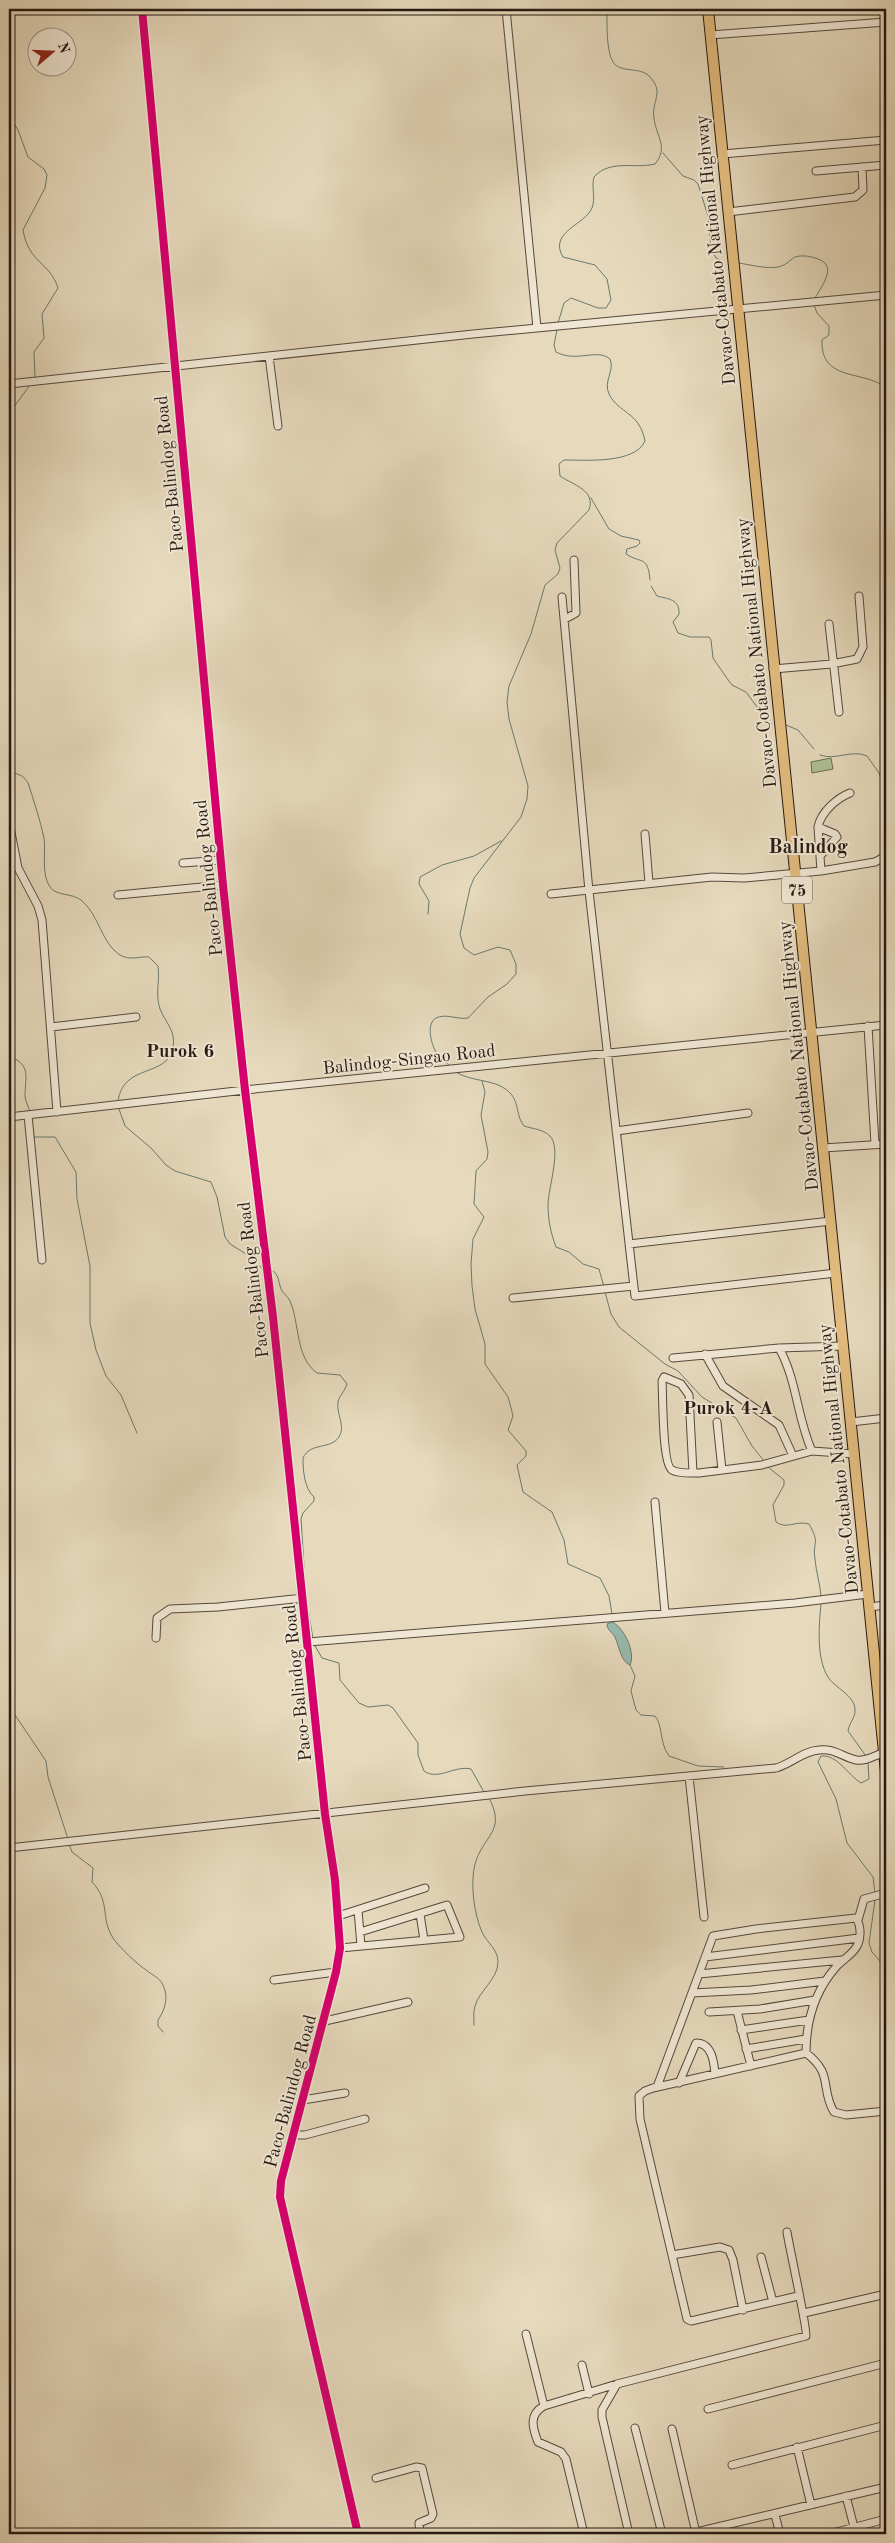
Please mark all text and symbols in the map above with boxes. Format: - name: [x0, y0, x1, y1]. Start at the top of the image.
- north arrow: [28, 28, 78, 78]
- text: N: [55, 41, 72, 56]
- street label: Davao-Cotabato National Highway: [693, 113, 739, 386]
- street label: Paco-Balindog Road: [153, 395, 187, 553]
- street label: Davao-Cotabato National Highway: [734, 516, 780, 789]
- street label: Paco-Balindog Road: [192, 799, 226, 957]
- district label: Balindog: [768, 838, 848, 858]
- road number: 75: [782, 876, 812, 904]
- street label: Davao-Cotabato National Highway: [776, 919, 822, 1192]
- street label: Balindog-Singao Road: [322, 1042, 497, 1078]
- district label: Purok 6: [146, 1043, 214, 1062]
- street label: Paco-Balindog Road: [235, 1201, 273, 1359]
- street label: Davao-Cotabato National Highway: [816, 1322, 862, 1595]
- district label: Purok 4-A: [683, 1400, 773, 1419]
- street label: Paco-Balindog Road: [281, 1604, 315, 1762]
- street label: Paco-Balindog Road: [262, 2013, 320, 2170]

